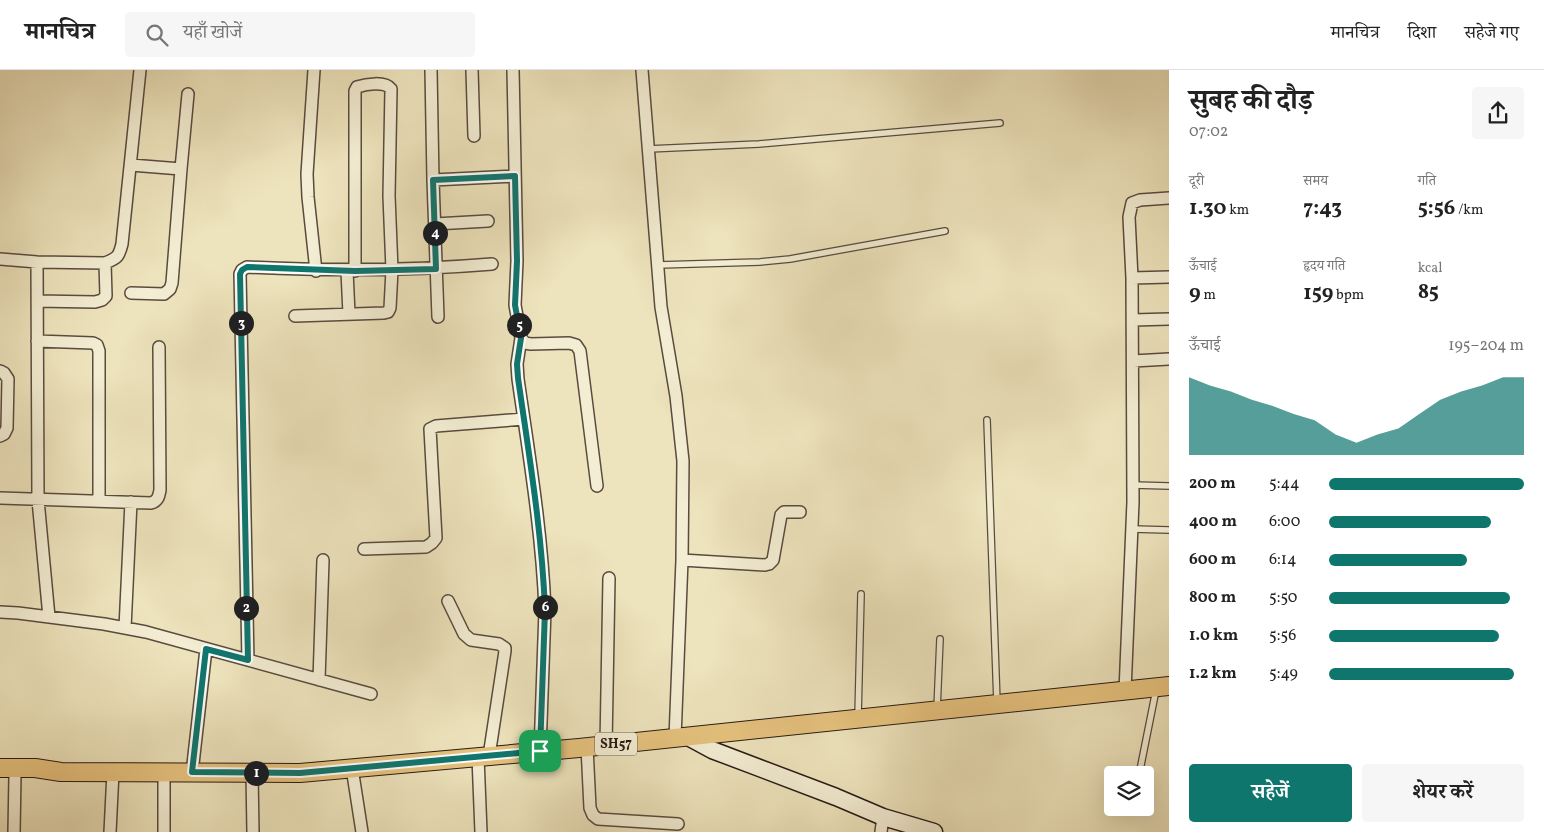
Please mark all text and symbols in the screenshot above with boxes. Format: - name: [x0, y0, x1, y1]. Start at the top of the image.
- search box: [125, 12, 475, 57]
- text: मानचित्र: [25, 16, 95, 50]
- text: यहाँ खोजें: [183, 20, 242, 46]
- icon: search: [143, 21, 171, 49]
- text: मानचित्र: [1331, 21, 1380, 46]
- text: दिशा: [1408, 21, 1436, 46]
- text: सहेजे गए: [1464, 21, 1519, 46]
- text: सुबह की दौड़: [1189, 82, 1313, 121]
- button: share: [1472, 87, 1524, 139]
- text: 07:02: [1189, 121, 1228, 143]
- text: दूरी: [1189, 172, 1204, 191]
- text: समय: [1303, 172, 1328, 191]
- text: गति: [1418, 172, 1436, 191]
- text: 1.30: [1189, 194, 1226, 223]
- text: 7:43: [1303, 194, 1342, 223]
- text: 5:56: [1418, 194, 1455, 223]
- text: km: [1226, 201, 1249, 220]
- text: /km: [1455, 201, 1483, 220]
- pin: 4: [422, 220, 448, 246]
- text: 4: [431, 224, 440, 243]
- text: ऊँचाई: [1189, 257, 1217, 276]
- text: हृदय गति: [1303, 257, 1345, 276]
- text: kcal: [1418, 259, 1443, 278]
- text: 85: [1418, 278, 1439, 307]
- text: 9: [1189, 279, 1201, 308]
- text: 159: [1303, 279, 1333, 308]
- text: m: [1201, 286, 1216, 305]
- text: bpm: [1333, 286, 1364, 305]
- pin: 3: [228, 310, 254, 336]
- pin: 5: [506, 312, 532, 338]
- text: 3: [238, 314, 245, 333]
- text: 5: [516, 316, 523, 335]
- text: ऊँचाई: [1189, 335, 1221, 357]
- text: 195–204 m: [1448, 335, 1524, 357]
- text: 200 m: [1189, 473, 1236, 495]
- text: 5:44: [1269, 473, 1300, 495]
- text: 400 m: [1189, 511, 1237, 533]
- text: 6:00: [1269, 511, 1300, 533]
- text: 600 m: [1189, 549, 1236, 571]
- text: 6:14: [1269, 549, 1297, 571]
- text: 800 m: [1189, 587, 1236, 609]
- text: 5:50: [1269, 587, 1297, 609]
- pin: 6: [532, 594, 558, 620]
- pin: 2: [234, 596, 258, 620]
- text: 6: [542, 598, 549, 617]
- text: 2: [243, 599, 250, 618]
- text: 1.0 km: [1189, 625, 1238, 647]
- text: 5:56: [1269, 625, 1296, 647]
- text: 1.2 km: [1189, 663, 1237, 685]
- text: 5:49: [1269, 663, 1298, 685]
- pin: [519, 730, 561, 772]
- road number: SH57: [595, 732, 637, 756]
- icon: arrive: [526, 737, 554, 765]
- pin: 1: [244, 760, 268, 786]
- text: 1: [254, 764, 259, 783]
- button: सहेजें: [1189, 764, 1352, 822]
- button: शेयर करें: [1362, 764, 1524, 822]
- map controls: [1104, 766, 1154, 816]
- button: layers: [1104, 766, 1154, 816]

